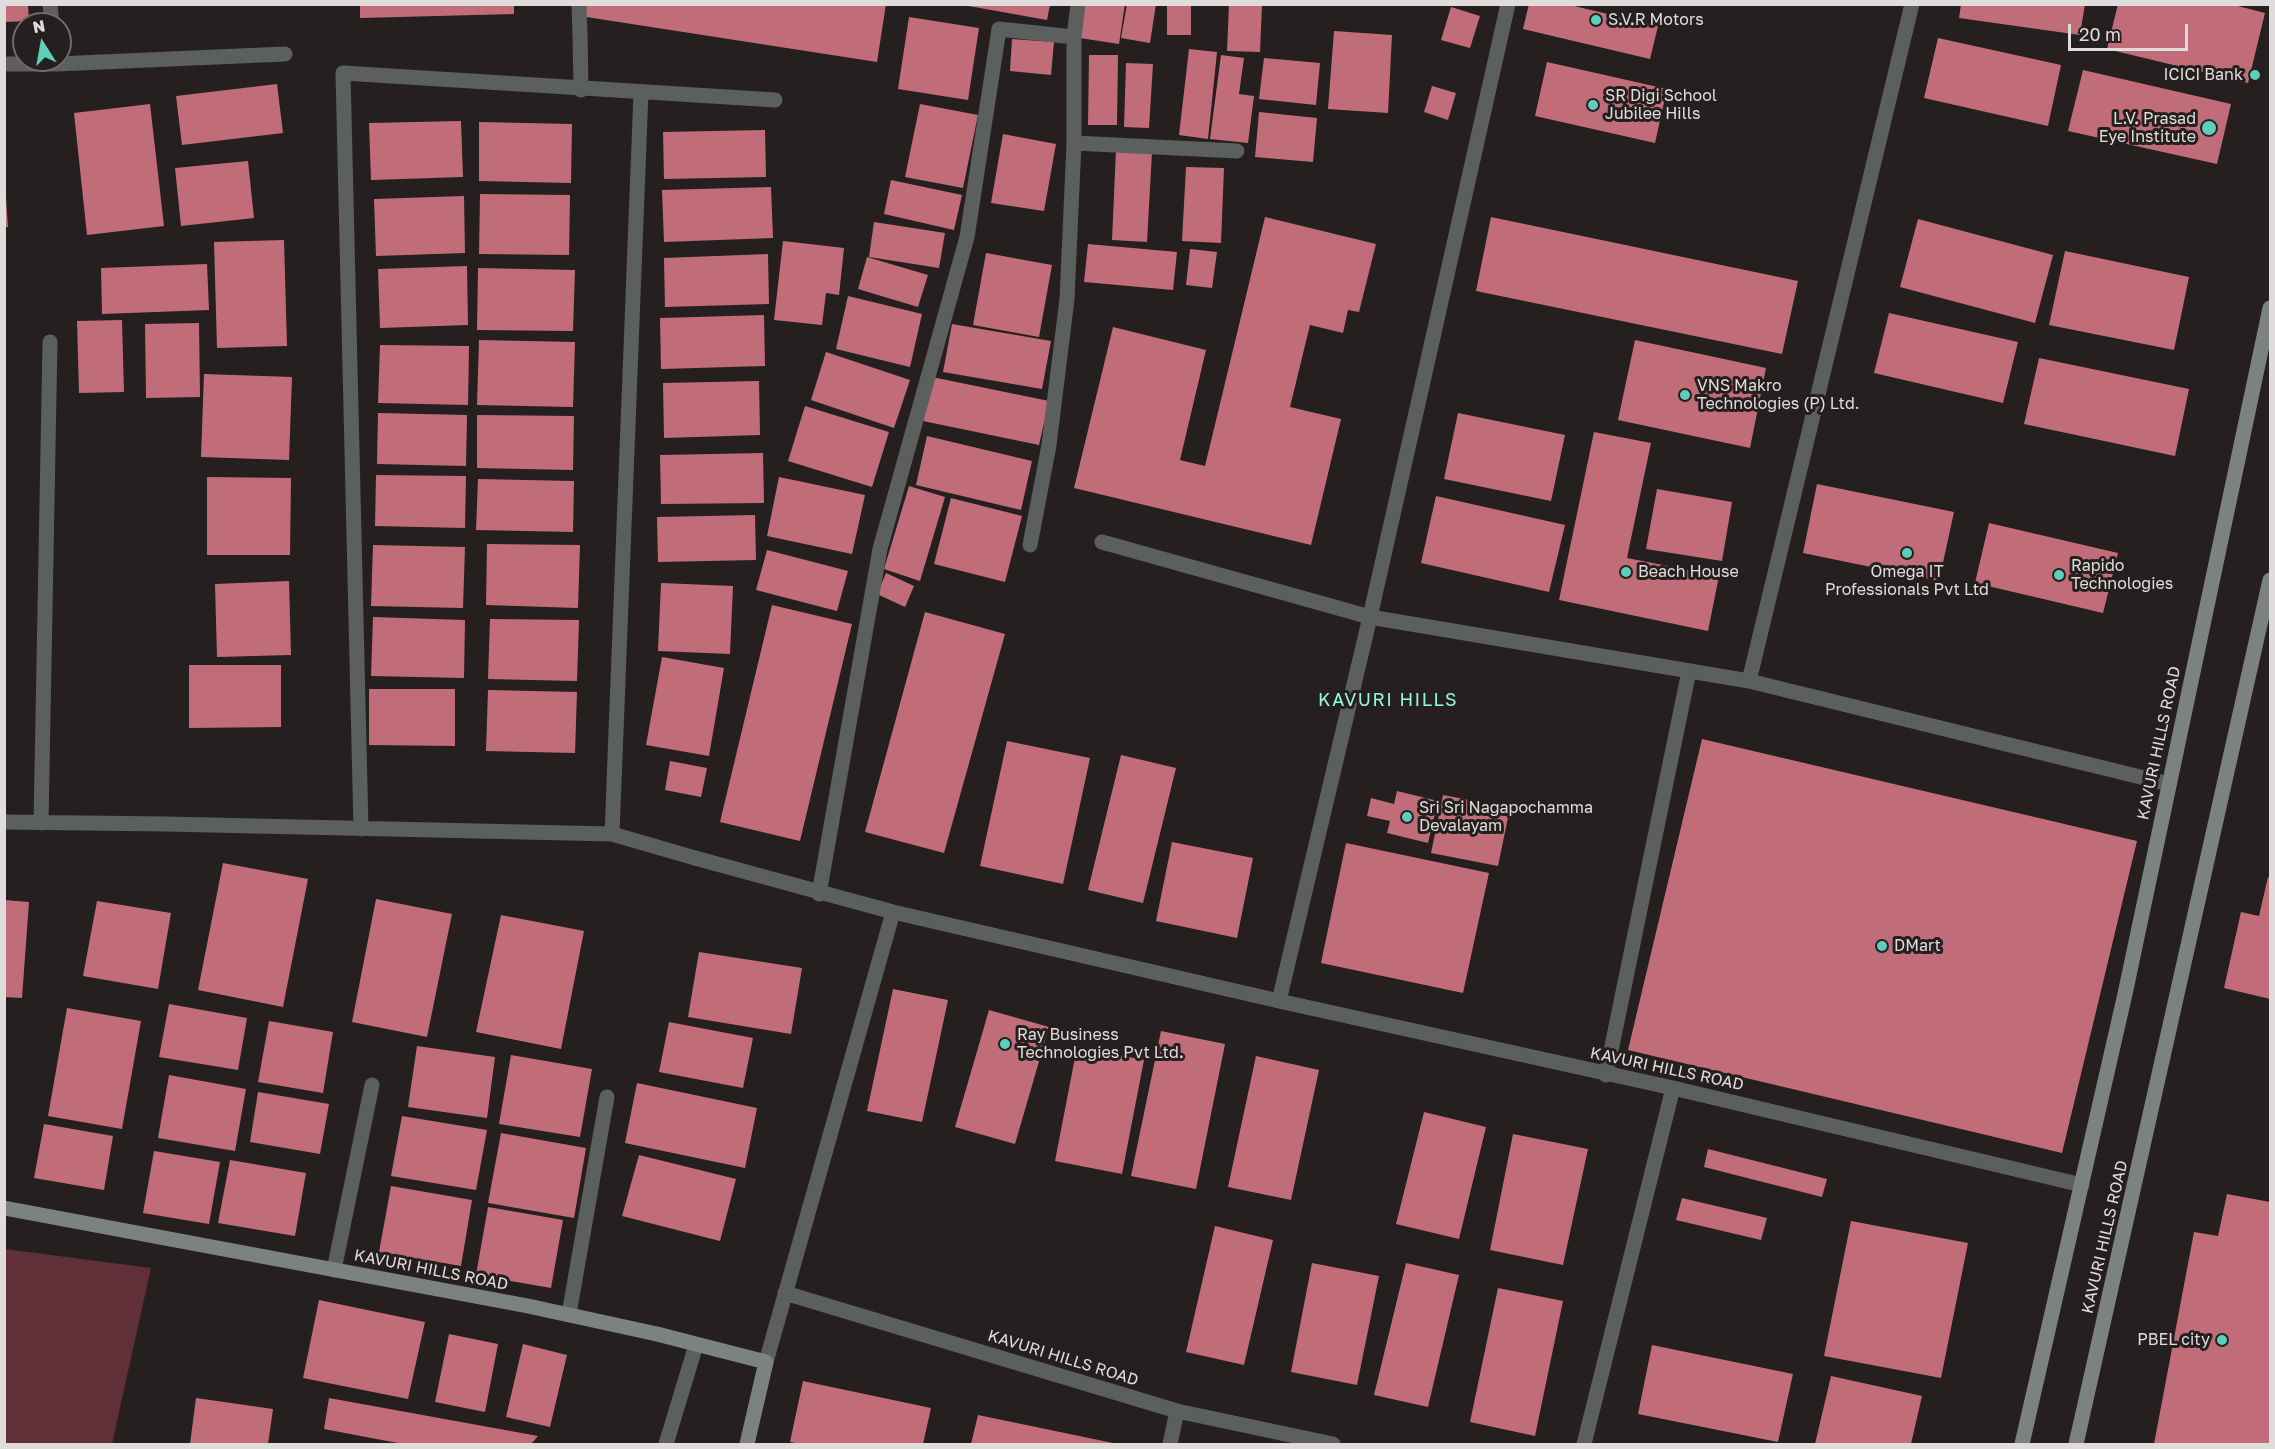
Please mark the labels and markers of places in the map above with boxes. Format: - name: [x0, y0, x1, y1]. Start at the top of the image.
- place label: S.V.R Motors: [1608, 10, 1704, 30]
- marker: S.V.R Motors: [1589, 13, 1603, 27]
- place label: ICICI Bank: [2164, 65, 2243, 85]
- marker: ICICI Bank: [2248, 68, 2262, 82]
- place label: SR Digi School Jubilee Hills: [1605, 86, 1717, 124]
- marker: SR Digi School Jubilee Hills: [1586, 98, 1600, 112]
- place label: L.V. Prasad Eye Institute: [2099, 109, 2196, 147]
- marker: L.V. Prasad Eye Institute: [2200, 119, 2218, 137]
- place label: VNS Makro Technologies (P) Ltd.: [1697, 376, 1860, 414]
- marker: VNS Makro Technologies (P) Ltd.: [1678, 388, 1692, 402]
- marker: Omega IT Professionals Pvt Ltd: [1900, 546, 1914, 560]
- place label: Rapido Technologies: [2071, 556, 2173, 594]
- place label: Beach House: [1638, 562, 1739, 582]
- place label: Omega IT Professionals Pvt Ltd: [1825, 562, 1989, 600]
- marker: Beach House: [1619, 565, 1633, 579]
- marker: Rapido Technologies: [2052, 568, 2066, 582]
- place label: Sri Sri Nagapochamma Devalayam: [1419, 798, 1593, 836]
- marker: Sri Sri Nagapochamma Devalayam: [1400, 810, 1414, 824]
- place label: DMart: [1894, 936, 1941, 956]
- marker: DMart: [1875, 939, 1889, 953]
- place label: Ray Business Technologies Pvt Ltd.: [1017, 1025, 1184, 1063]
- marker: Ray Business Technologies Pvt Ltd.: [998, 1037, 1012, 1051]
- place label: PBEL city: [2137, 1330, 2210, 1350]
- marker: PBEL city: [2215, 1333, 2229, 1347]

